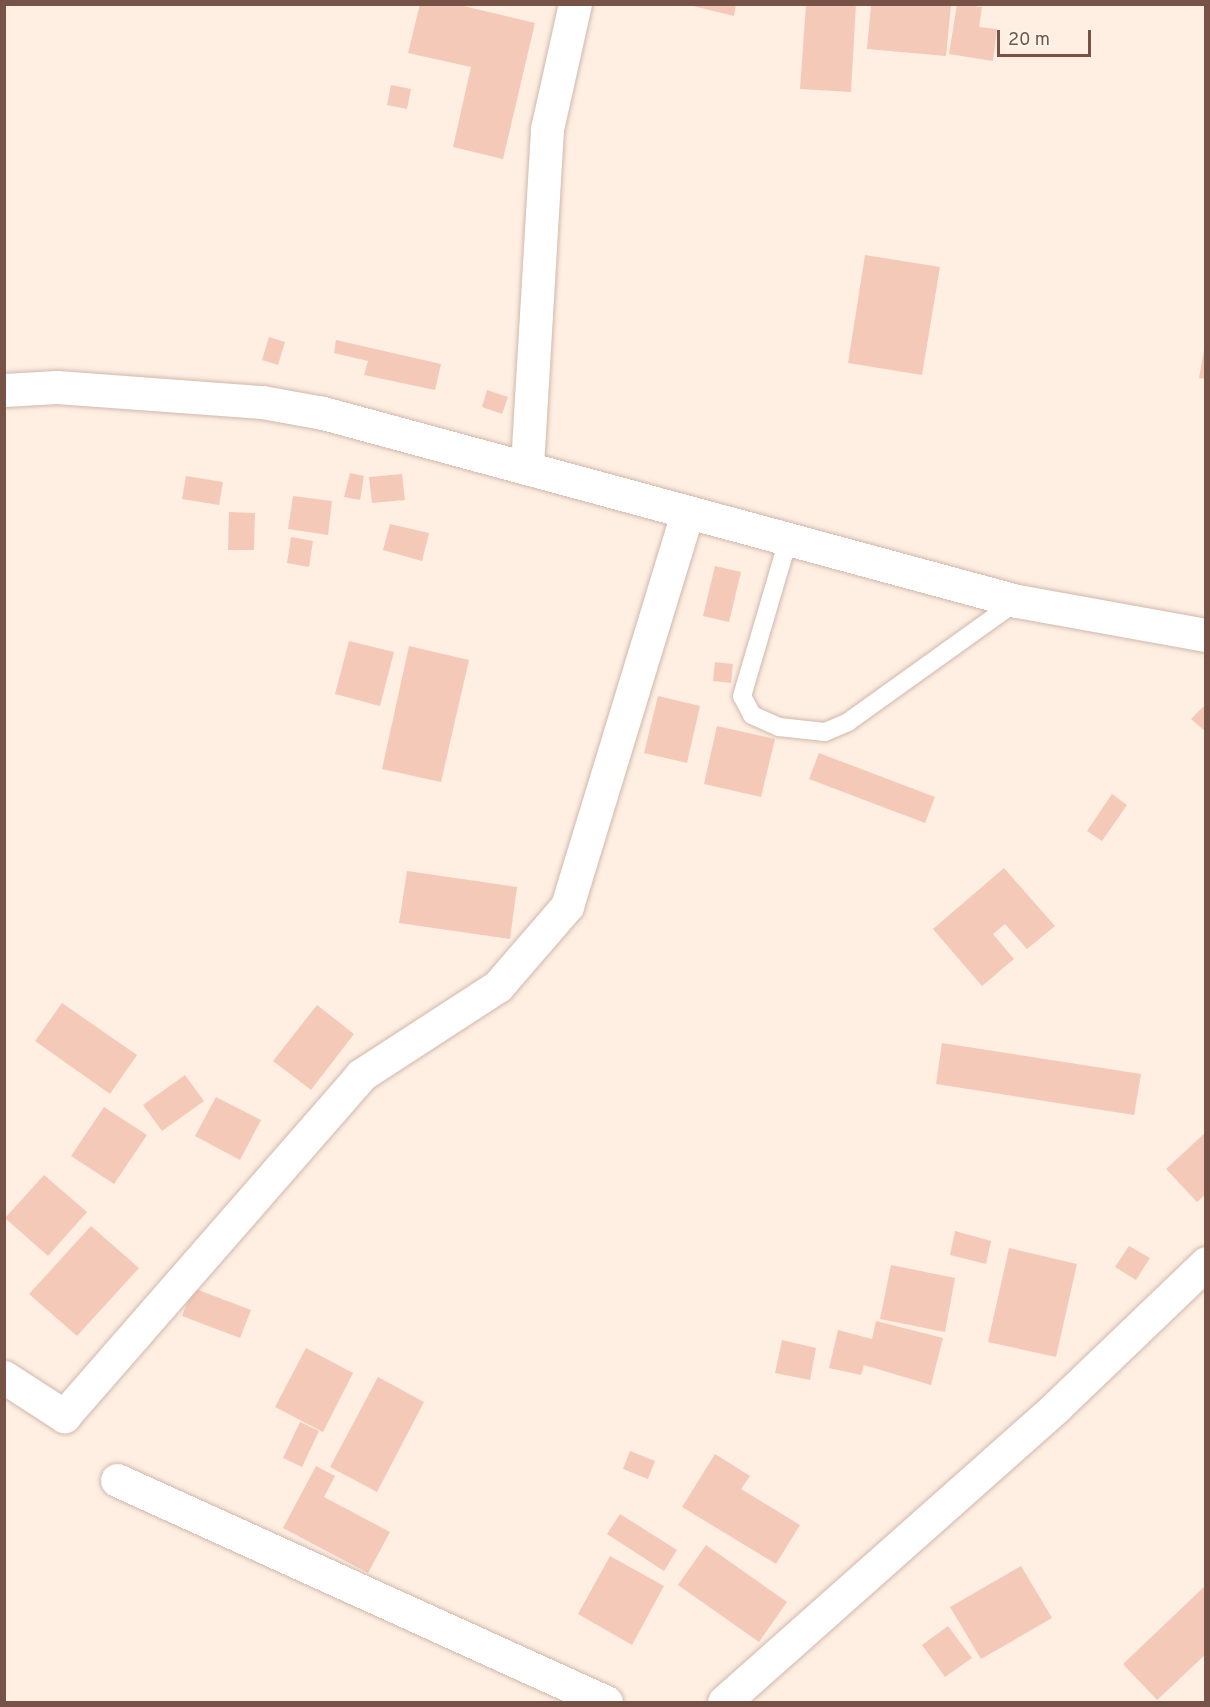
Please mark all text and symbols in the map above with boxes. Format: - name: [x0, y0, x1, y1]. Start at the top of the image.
- scale bar: [1000, 18, 1094, 56]
- text: 20 m: [1008, 29, 1050, 52]

